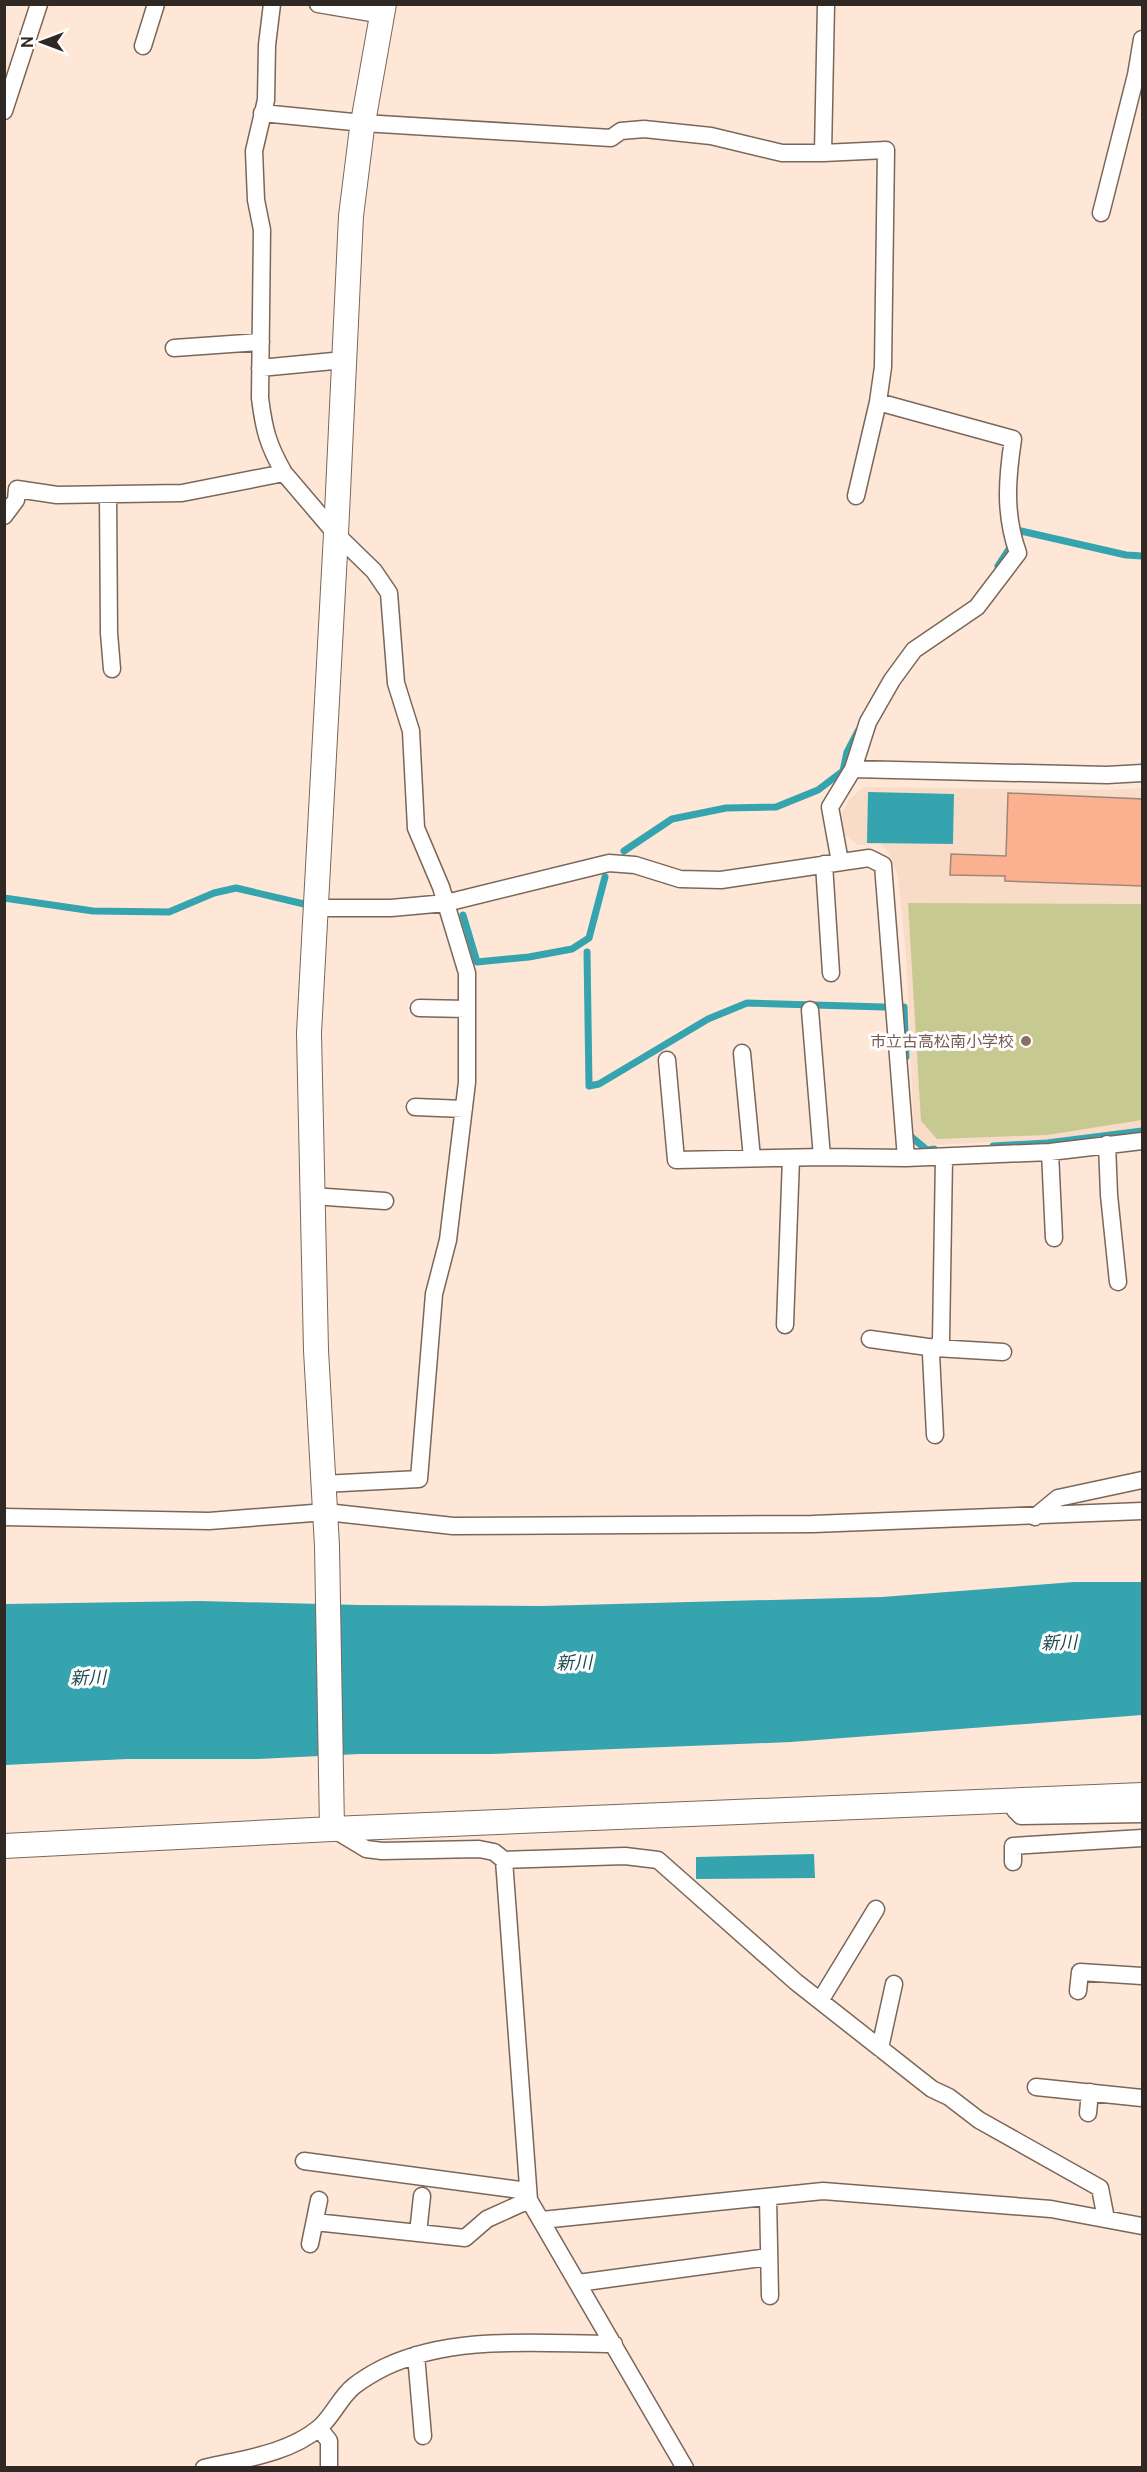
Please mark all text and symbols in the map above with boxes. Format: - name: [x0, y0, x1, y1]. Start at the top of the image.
- north arrow: [12, 12, 72, 72]
- text: N: [18, 36, 36, 48]
- place label: 市立古高松南小学校: [870, 1032, 1014, 1050]
- marker: 市立古高松南小学校: [1019, 1034, 1033, 1048]
- water label: 新川: [1041, 1631, 1079, 1653]
- water label: 新川: [556, 1651, 594, 1673]
- water label: 新川: [70, 1666, 108, 1688]

